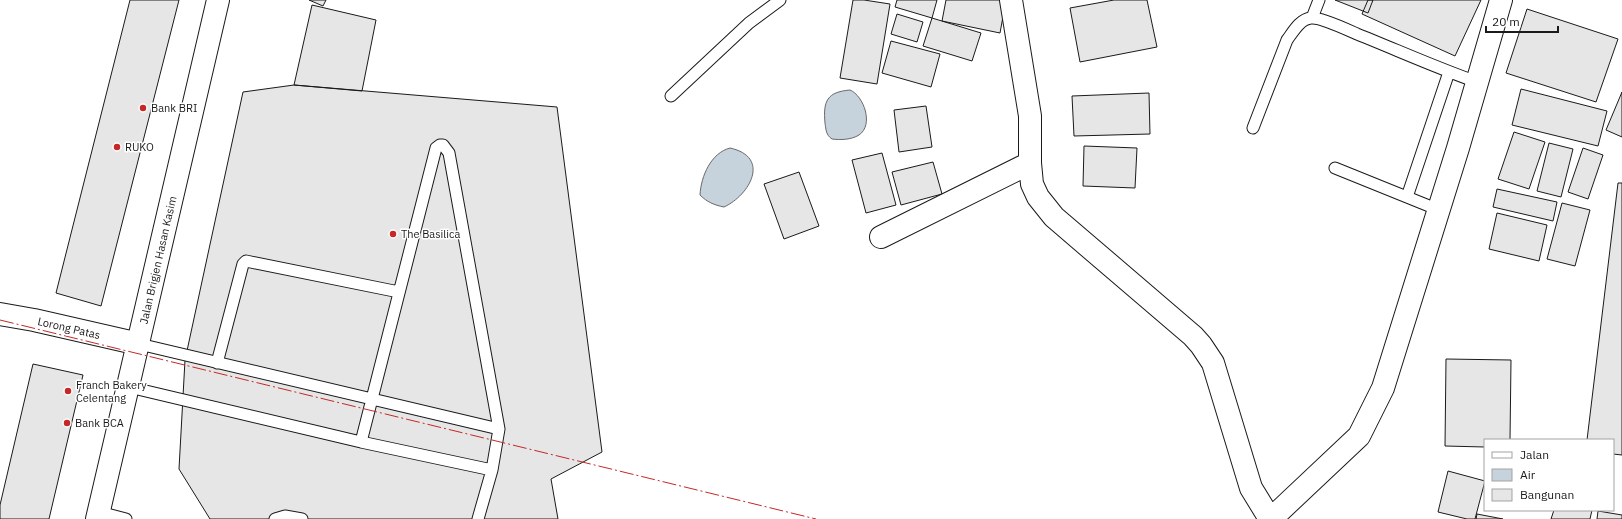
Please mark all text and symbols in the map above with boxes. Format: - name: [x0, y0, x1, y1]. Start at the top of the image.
- scale bar: [1486, 8, 1558, 34]
- text: 20 m: [1492, 14, 1520, 29]
- place label: Bank BRI: [151, 101, 197, 115]
- marker: Bank BRI: [138, 103, 148, 113]
- place label: RUKO: [125, 140, 154, 154]
- marker: RUKO: [112, 142, 122, 152]
- street label: Jalan Brigjen Hasan Kasim: [136, 195, 180, 325]
- place label: The Basilica: [401, 227, 461, 241]
- marker: The Basilica: [388, 229, 398, 239]
- street label: Lorong Patas: [36, 314, 102, 342]
- place label: Franch Bakery Celentang: [76, 378, 147, 405]
- marker: Franch Bakery Celentang: [63, 386, 73, 396]
- place label: Bank BCA: [75, 416, 124, 430]
- marker: Bank BCA: [62, 418, 72, 428]
- legend: [1484, 439, 1614, 511]
- text: Jalan: [1520, 447, 1549, 462]
- text: Air: [1520, 467, 1536, 482]
- text: Bangunan: [1520, 487, 1574, 502]

